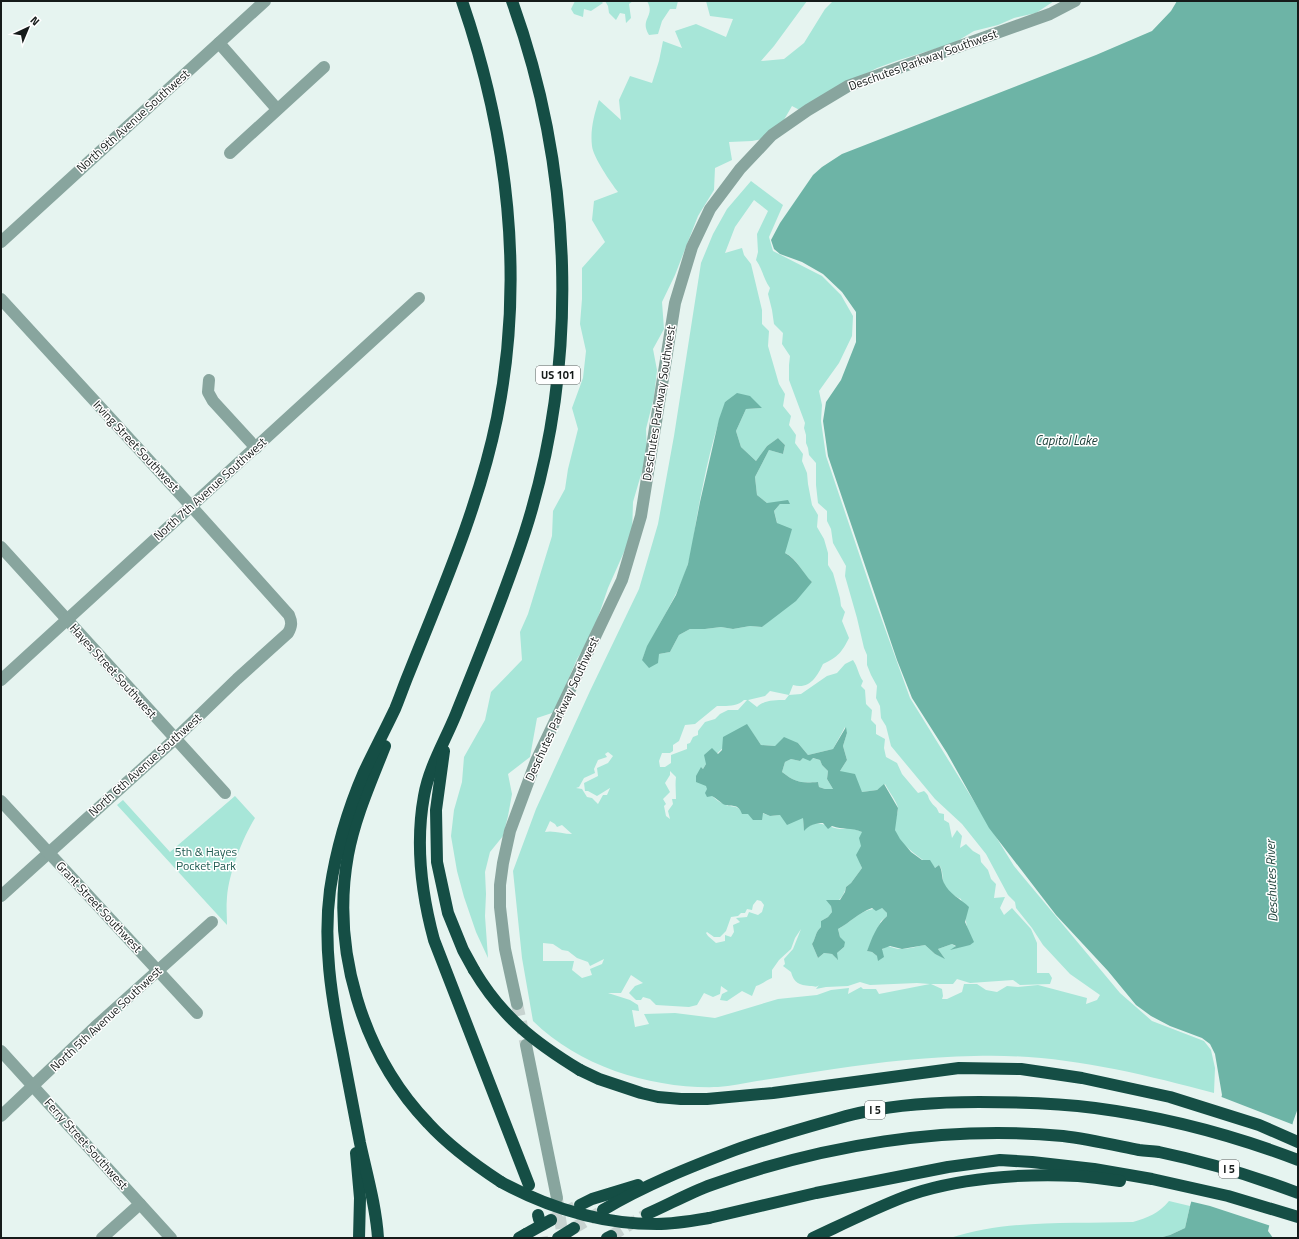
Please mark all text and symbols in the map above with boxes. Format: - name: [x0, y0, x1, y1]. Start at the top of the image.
- north arrow: [8, 8, 48, 48]
- text: N: [27, 12, 43, 29]
- street label: Deschutes Parkway Southwest: [846, 23, 1001, 95]
- street label: North 9th Avenue Southwest: [72, 64, 194, 177]
- street label: Deschutes Parkway Southwest: [637, 323, 680, 482]
- road number: US 101: [536, 366, 580, 384]
- street label: Irving Street Southwest: [89, 396, 184, 496]
- water label: Capitol Lake: [1035, 430, 1098, 450]
- street label: North 7th Avenue Southwest: [149, 432, 271, 545]
- street label: Hayes Street Southwest: [65, 619, 162, 723]
- street label: Deschutes Parkway Southwest: [520, 633, 604, 784]
- street label: North 6th Avenue Southwest: [84, 708, 206, 821]
- water label: Deschutes River: [1260, 838, 1282, 922]
- park label: 5th & Hayes Pocket Park: [175, 842, 238, 875]
- street label: Grant Street Southwest: [52, 857, 147, 957]
- street label: North 5th Avenue Southwest: [46, 961, 166, 1076]
- street label: Ferry Street Southwest: [40, 1094, 133, 1194]
- road number: I 5: [865, 1101, 885, 1119]
- road number: I 5: [1219, 1160, 1239, 1178]

